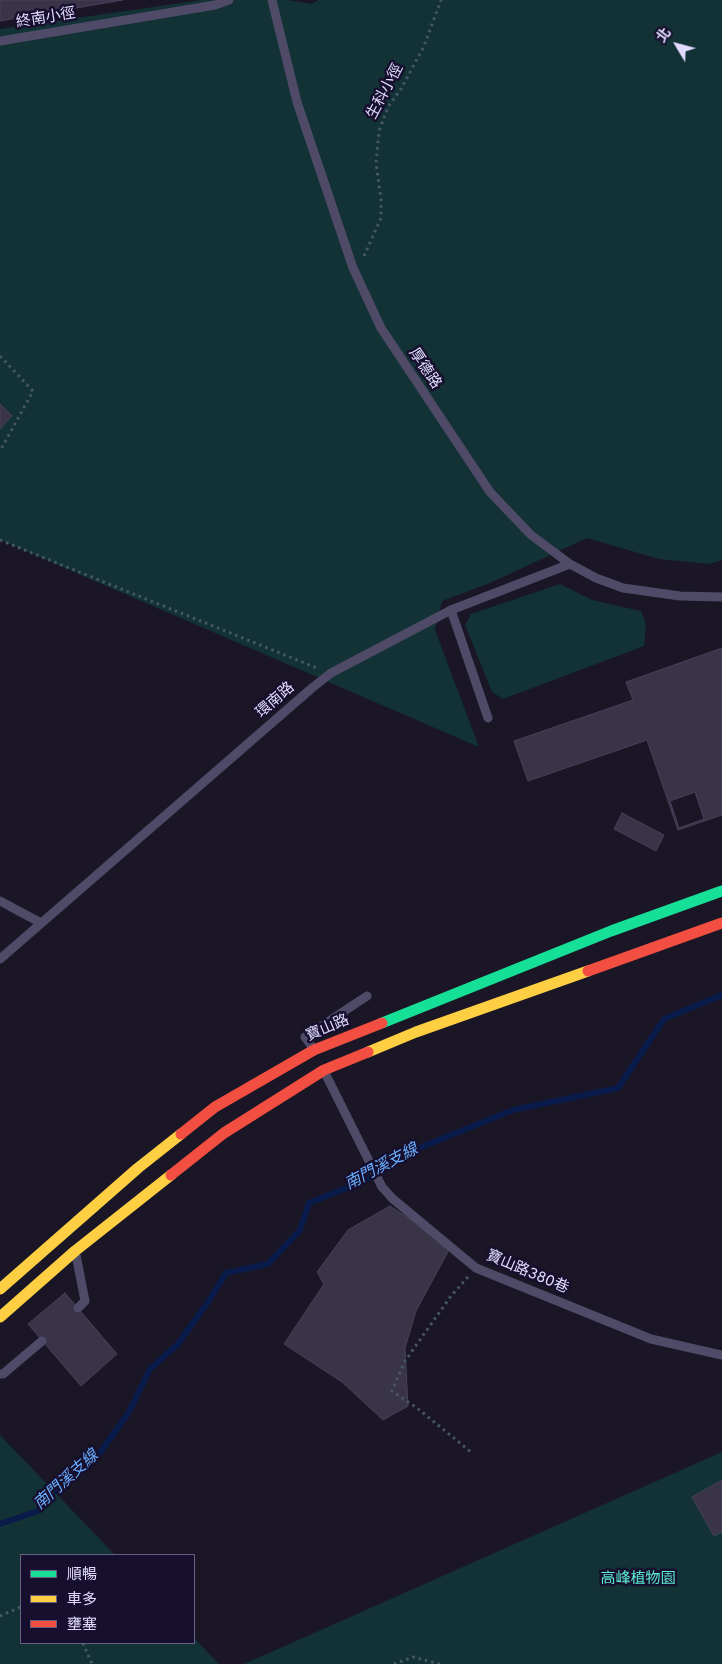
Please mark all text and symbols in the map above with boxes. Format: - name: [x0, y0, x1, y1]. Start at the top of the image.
- street label: 終南小徑: [15, 5, 77, 33]
- north arrow: [652, 20, 702, 70]
- text: 北: [654, 25, 676, 46]
- street label: 生科小徑: [364, 61, 408, 123]
- street label: 厚德路: [404, 345, 444, 393]
- street label: 環南路: [253, 679, 299, 723]
- street label: 寶山路: [304, 1012, 352, 1046]
- water label: 南門溪支線: [342, 1141, 422, 1195]
- street label: 寶山路380巷: [483, 1248, 571, 1298]
- water label: 南門溪支線: [31, 1447, 103, 1515]
- legend: [20, 1554, 195, 1644]
- text: 順暢: [67, 1566, 97, 1585]
- park label: 高峰植物園: [601, 1571, 675, 1589]
- text: 車多: [67, 1591, 97, 1610]
- text: 壅塞: [67, 1616, 97, 1635]

